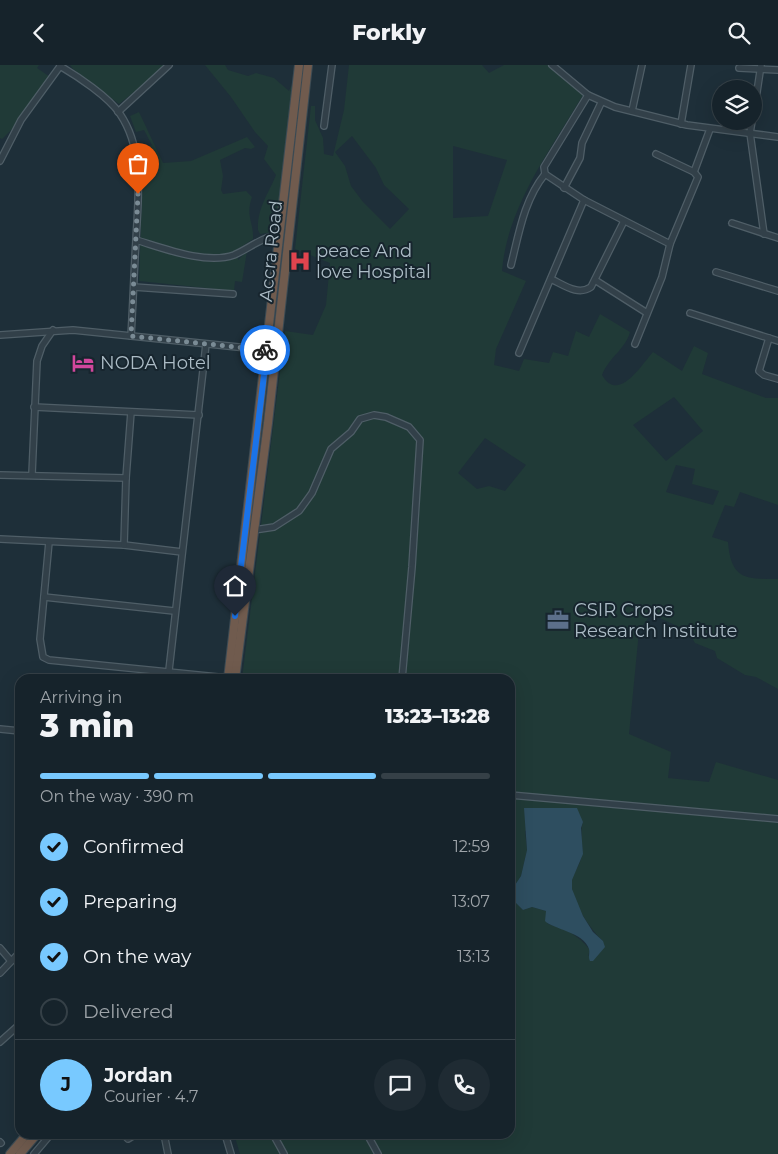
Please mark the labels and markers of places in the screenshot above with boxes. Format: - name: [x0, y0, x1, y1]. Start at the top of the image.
- pin: [117, 143, 159, 194]
- place label: peace And love Hospital: [316, 240, 431, 283]
- hospital icon: peace And love Hospital: [287, 248, 313, 274]
- hotel icon: NODA Hotel: [70, 350, 96, 376]
- place label: NODA Hotel: [100, 352, 211, 374]
- pin: [214, 565, 256, 616]
- place label: CSIR Crops Research Institute: [574, 599, 738, 642]
- office icon: CSIR Crops Research Institute: [545, 607, 571, 633]

